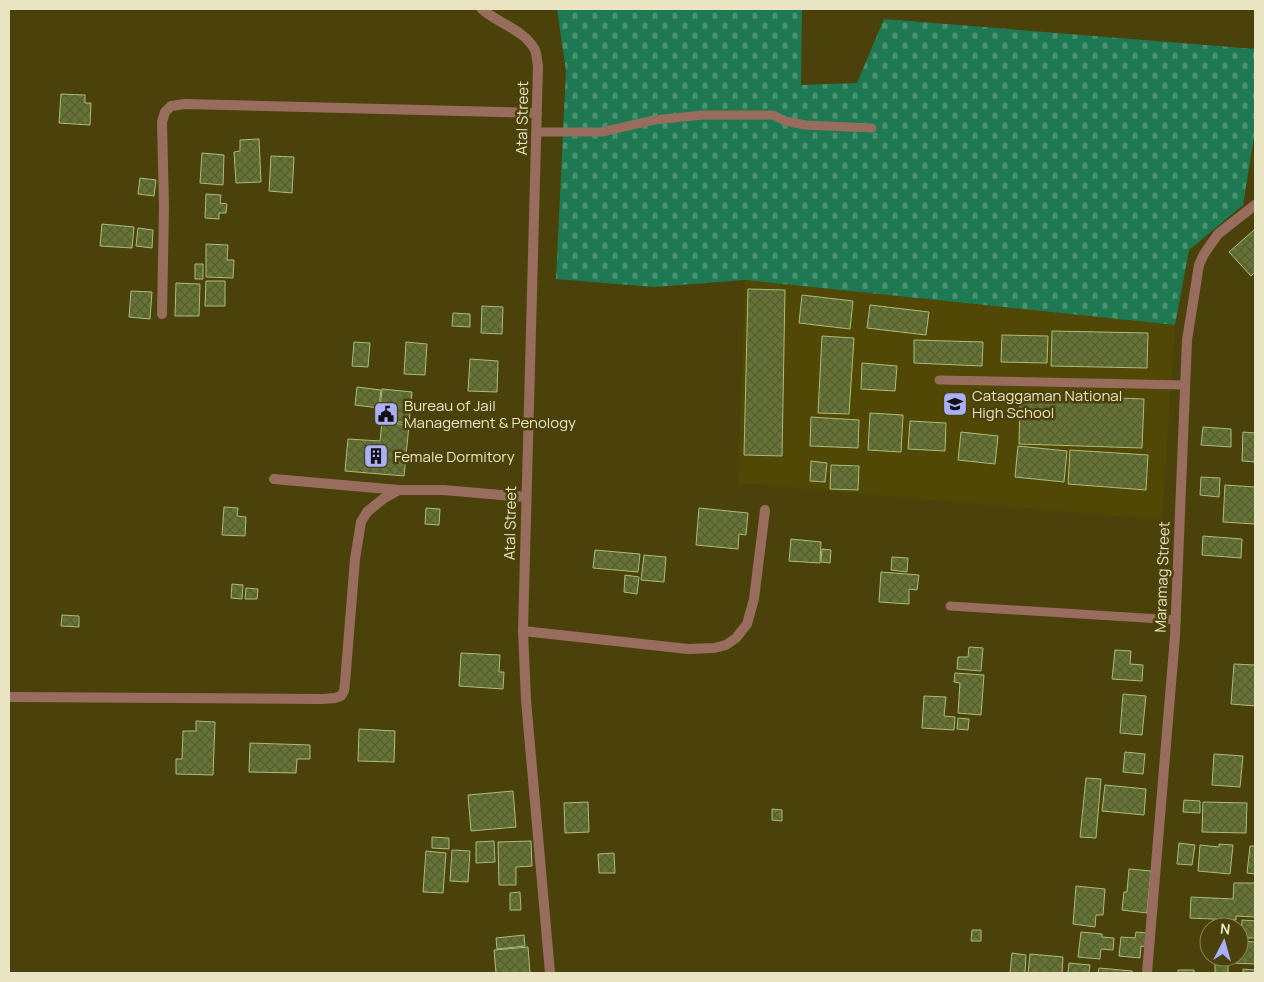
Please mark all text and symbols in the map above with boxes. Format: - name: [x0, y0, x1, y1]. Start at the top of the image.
- street label: Atal Street: [511, 81, 533, 155]
- place label: Cataggaman National High School: [972, 385, 1122, 423]
- school or university icon: Cataggaman National High School: [942, 391, 968, 417]
- place label: Bureau of Jail Management & Penology: [404, 395, 576, 433]
- public building icon: Bureau of Jail Management & Penology: [373, 401, 399, 427]
- building icon: Female Dormitory: [363, 443, 389, 469]
- place label: Female Dormitory: [394, 446, 515, 467]
- street label: Atal Street: [499, 486, 521, 560]
- street label: Maramag Street: [1150, 521, 1174, 633]
- north arrow: [1199, 917, 1249, 967]
- text: N: [1219, 919, 1231, 939]

